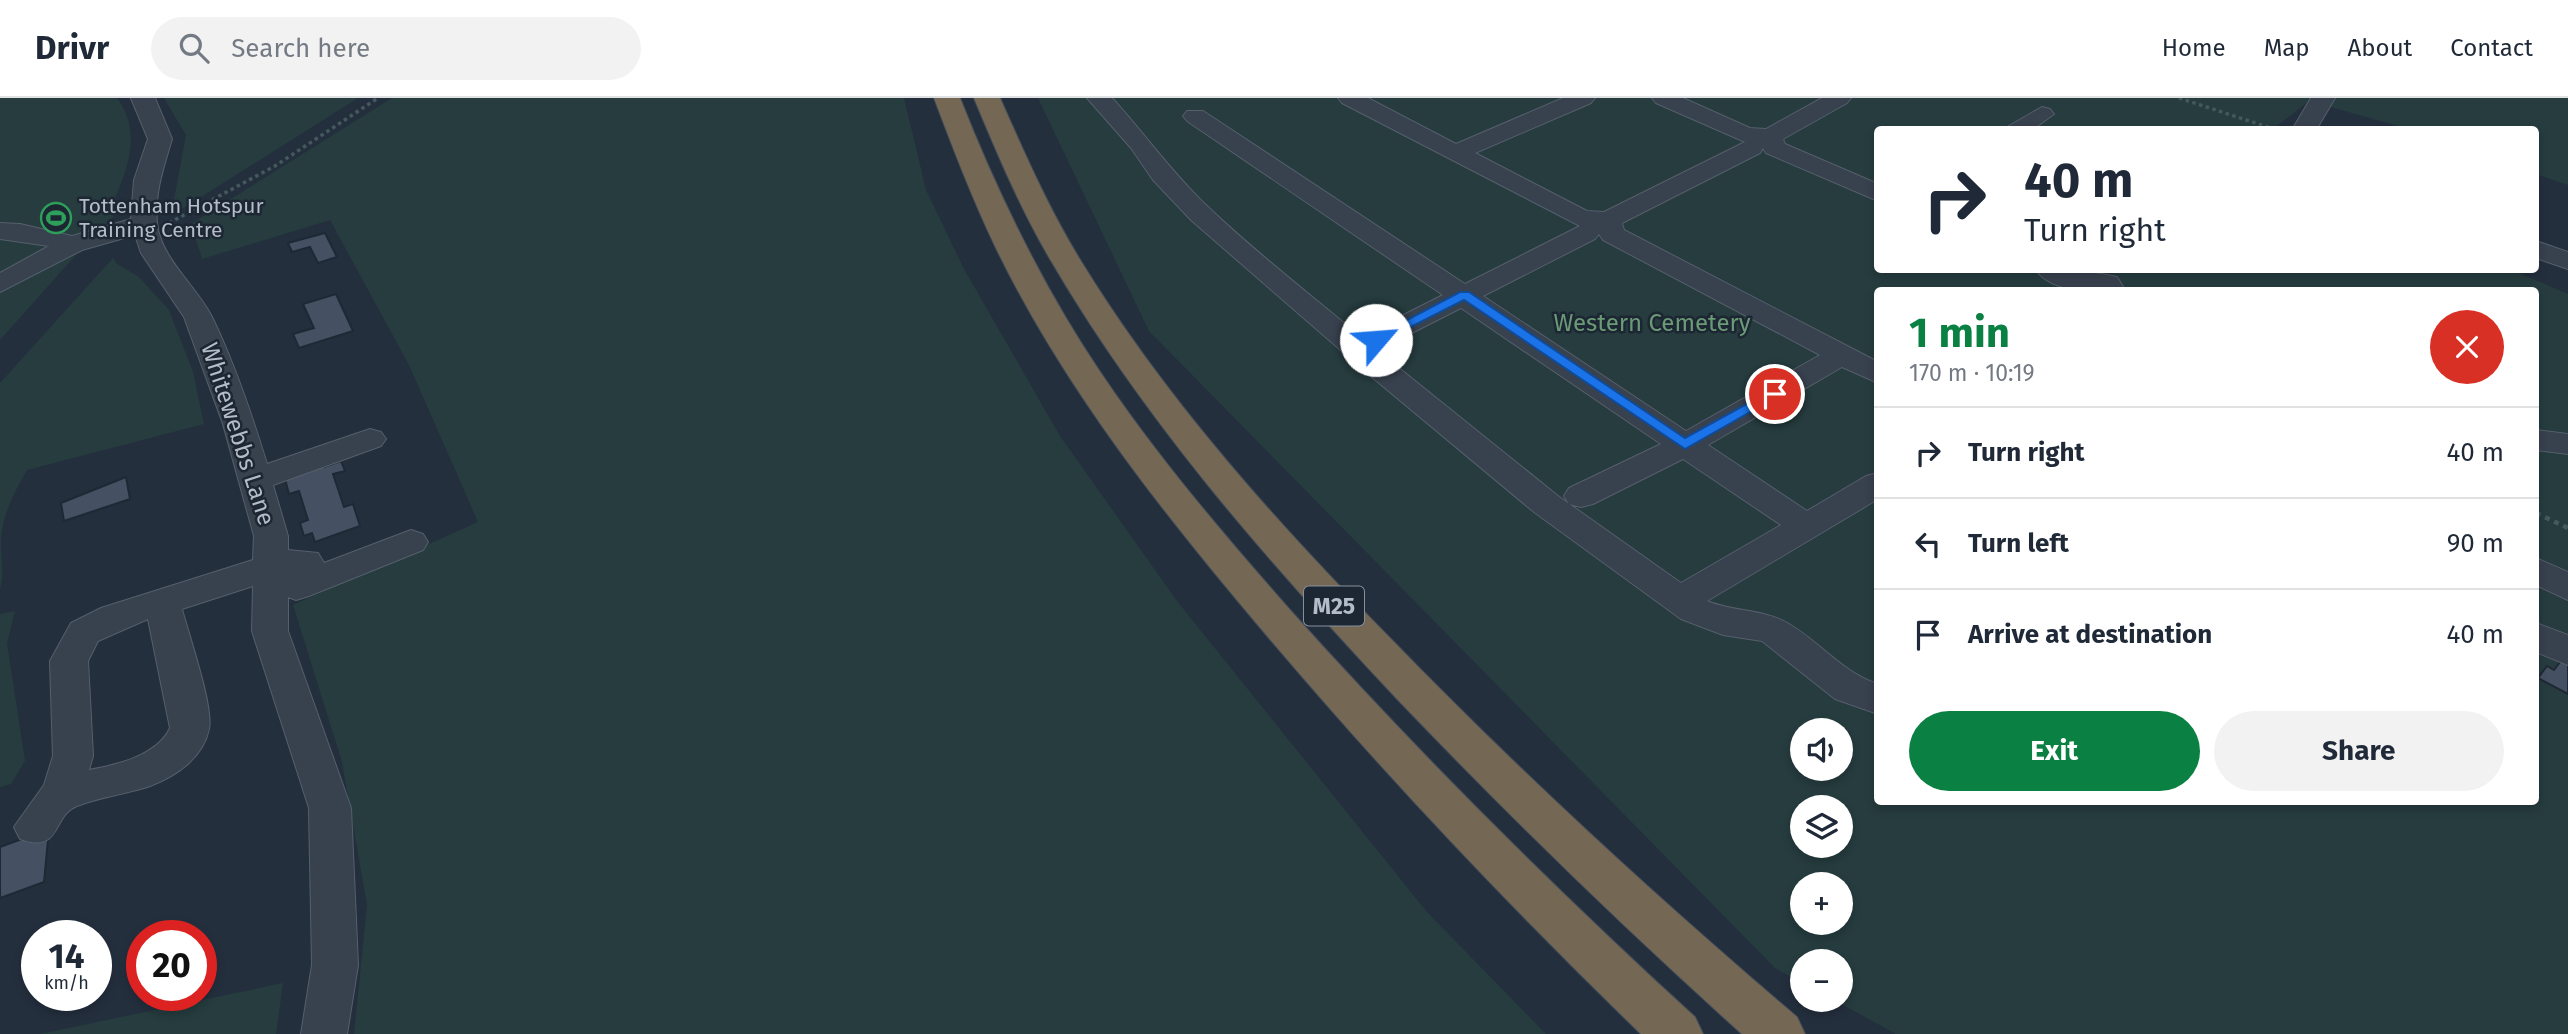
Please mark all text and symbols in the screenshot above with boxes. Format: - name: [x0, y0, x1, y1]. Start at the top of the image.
- search box: [151, 17, 641, 80]
- text: Drivr: [35, 28, 109, 68]
- icon: search: [175, 29, 213, 67]
- text: Search here: [231, 33, 370, 64]
- text: Home: [2162, 34, 2226, 62]
- text: Map: [2264, 34, 2310, 62]
- text: About: [2348, 34, 2412, 62]
- text: Contact: [2450, 34, 2533, 62]
- text: 40 m: [2024, 151, 2133, 210]
- icon: right: [1909, 154, 2000, 245]
- place label: Tottenham Hotspur Training Centre: [79, 193, 264, 243]
- sports icon: Tottenham Hotspur Training Centre: [39, 201, 73, 235]
- text: Turn right: [2024, 211, 2166, 249]
- position arrow: [1339, 303, 1413, 377]
- text: 1 min: [1909, 308, 2010, 358]
- park label: Western Cemetery: [1553, 309, 1751, 337]
- button: close: [2430, 310, 2504, 384]
- street label: Whitewebbs Lane: [195, 339, 281, 529]
- text: 170 m · 10:19: [1909, 359, 2035, 387]
- pin: [1745, 364, 1805, 424]
- icon: arrive: [1756, 375, 1794, 413]
- icon: right: [1909, 434, 1947, 472]
- text: Turn right: [1968, 437, 2085, 468]
- text: 40 m: [2446, 437, 2504, 468]
- icon: left: [1909, 525, 1947, 563]
- text: Turn left: [1968, 528, 2069, 559]
- text: 90 m: [2447, 528, 2504, 559]
- road number: M25: [1304, 586, 1364, 626]
- icon: arrive: [1909, 616, 1947, 654]
- text: Arrive at destination: [1968, 619, 2212, 650]
- text: 40 m: [2446, 619, 2504, 650]
- button: Exit: [1909, 711, 2200, 791]
- button: Share: [2214, 711, 2504, 791]
- map controls: [1790, 718, 1853, 1012]
- button: sound: [1790, 718, 1853, 781]
- button: layers: [1790, 795, 1853, 858]
- button: +: [1790, 872, 1853, 935]
- speed limit sign: 20: [126, 920, 217, 1011]
- text: 14: [48, 935, 85, 977]
- button: −: [1790, 949, 1853, 1012]
- text: km/h: [44, 972, 89, 994]

